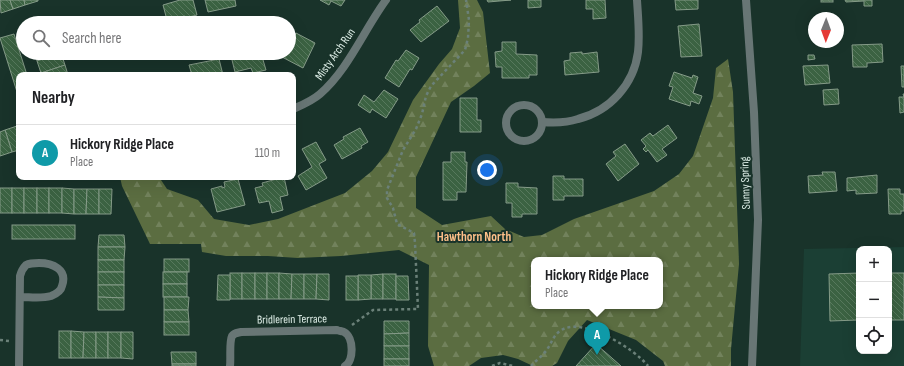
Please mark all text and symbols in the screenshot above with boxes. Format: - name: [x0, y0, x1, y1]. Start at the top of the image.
- north arrow: [808, 12, 844, 48]
- search box: [16, 16, 296, 60]
- street label: Misty Arch Run: [312, 25, 359, 83]
- icon: search: [30, 27, 52, 49]
- text: Search here: [62, 29, 122, 48]
- text: Nearby: [32, 88, 75, 108]
- text: Hickory Ridge Place: [70, 135, 174, 154]
- text: A: [42, 145, 48, 161]
- text: 110 m: [255, 145, 280, 161]
- text: Place: [70, 154, 93, 170]
- street label: Sunny Spring: [737, 156, 754, 210]
- your location: [477, 160, 497, 180]
- district label: Hawthorn North: [437, 229, 511, 245]
- map controls: [856, 246, 892, 354]
- button: +: [856, 246, 892, 282]
- popup: [531, 257, 663, 309]
- text: Hickory Ridge Place: [545, 266, 649, 285]
- button: −: [856, 282, 892, 318]
- text: Place: [545, 285, 568, 301]
- street label: Bridlerein Terrace: [257, 311, 327, 328]
- button: locate: [856, 318, 892, 354]
- pin: A: [584, 322, 610, 355]

